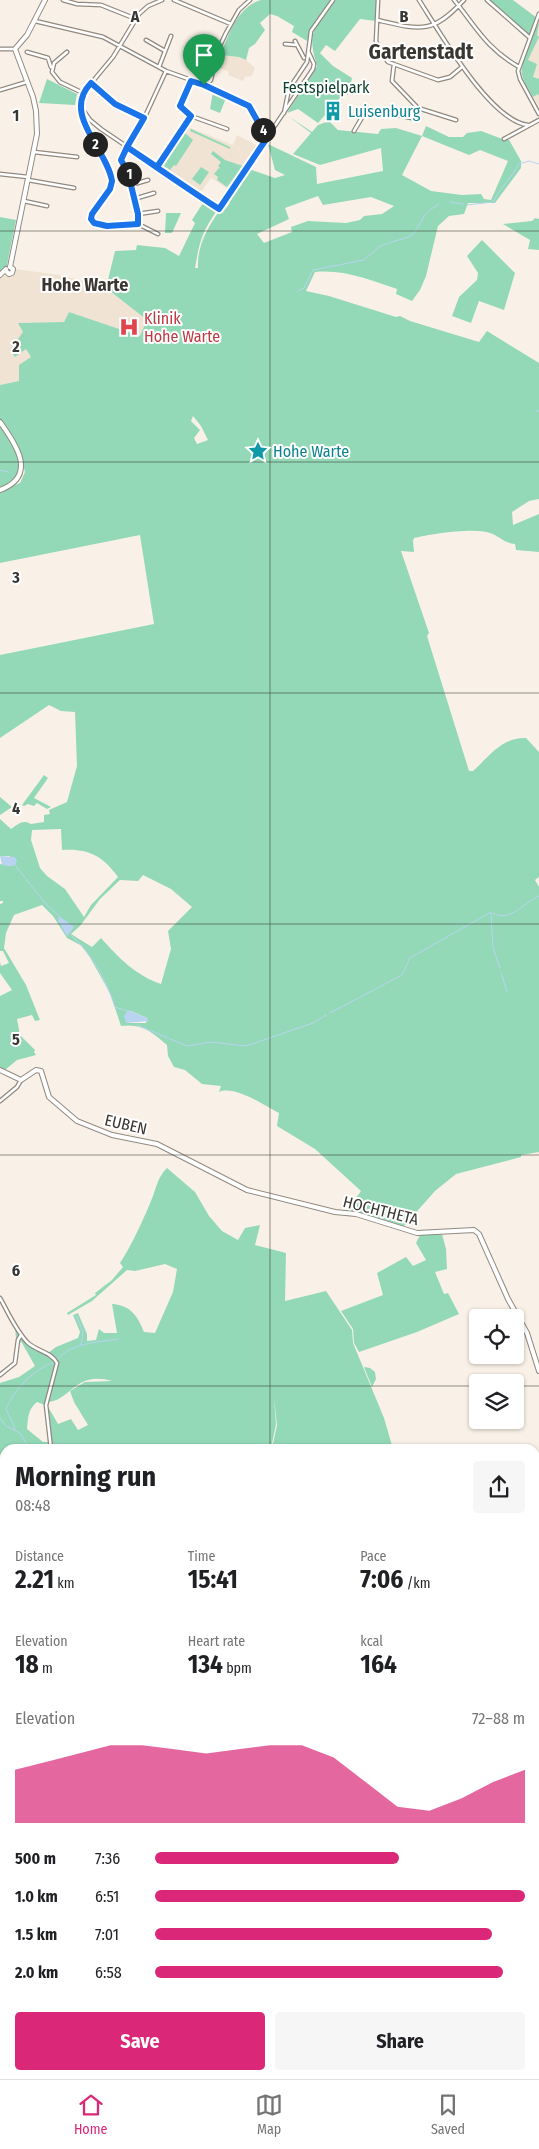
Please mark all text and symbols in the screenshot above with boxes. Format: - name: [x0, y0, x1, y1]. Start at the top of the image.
- text: A: [130, 7, 140, 26]
- text: B: [400, 7, 409, 26]
- pin: [183, 34, 225, 85]
- district label: Gartenstadt: [369, 39, 474, 65]
- icon: arrive: [190, 41, 218, 69]
- park label: Festspielpark: [282, 78, 370, 97]
- building icon: Luisenburg: [322, 100, 344, 122]
- place label: Luisenburg: [348, 102, 421, 121]
- text: 1: [13, 106, 19, 125]
- pin: 4: [250, 118, 276, 142]
- text: 4: [260, 122, 267, 139]
- pin: 2: [82, 132, 108, 156]
- text: 2: [92, 136, 99, 153]
- pin: 1: [116, 162, 142, 186]
- text: 1: [127, 166, 132, 183]
- district label: Hohe Warte: [42, 274, 128, 296]
- place label: Klinik Hohe Warte: [144, 309, 220, 346]
- hospital icon: Klinik Hohe Warte: [118, 316, 140, 338]
- text: 2: [11, 337, 20, 356]
- place icon: Hohe Warte: [247, 440, 269, 462]
- place label: Hohe Warte: [273, 442, 349, 461]
- text: 3: [11, 568, 20, 587]
- text: 4: [12, 799, 20, 818]
- text: 5: [12, 1030, 20, 1049]
- street label: EUBEN: [103, 1110, 149, 1139]
- street label: HOCHTHETA: [341, 1192, 421, 1229]
- text: 6: [12, 1261, 20, 1280]
- map controls: [469, 1309, 524, 1429]
- button: locate: [469, 1309, 524, 1364]
- button: layers: [469, 1374, 524, 1429]
- text: Morning run: [15, 1460, 156, 1493]
- button: share: [473, 1461, 525, 1513]
- text: 08:48: [15, 1496, 50, 1515]
- text: Distance: [15, 1548, 64, 1565]
- text: Time: [188, 1548, 215, 1565]
- text: Pace: [360, 1548, 386, 1565]
- text: 2.21: [15, 1565, 54, 1595]
- text: 15:41: [188, 1565, 238, 1595]
- text: 7:06: [360, 1565, 403, 1595]
- text: km: [54, 1575, 75, 1592]
- text: /km: [403, 1575, 431, 1592]
- text: Elevation: [15, 1633, 68, 1650]
- text: Heart rate: [188, 1633, 245, 1650]
- text: kcal: [360, 1633, 383, 1650]
- text: 18: [15, 1650, 39, 1680]
- text: 134: [188, 1650, 223, 1680]
- text: 164: [360, 1650, 397, 1680]
- text: m: [39, 1660, 53, 1677]
- text: bpm: [223, 1660, 252, 1677]
- text: Elevation: [15, 1709, 75, 1728]
- text: 72–88 m: [472, 1709, 525, 1728]
- text: 500 m: [15, 1849, 56, 1868]
- text: 7:36: [95, 1849, 120, 1868]
- text: 1.0 km: [15, 1887, 58, 1906]
- text: 6:51: [95, 1887, 119, 1906]
- text: 1.5 km: [15, 1925, 57, 1944]
- text: 7:01: [95, 1925, 119, 1944]
- text: 2.0 km: [15, 1963, 58, 1982]
- text: 6:58: [95, 1963, 122, 1982]
- button: Save: [15, 2012, 265, 2070]
- button: Share: [275, 2012, 525, 2070]
- tab: Home: [74, 2091, 107, 2138]
- tab: Map: [255, 2091, 283, 2138]
- tab: Saved: [431, 2091, 465, 2138]

